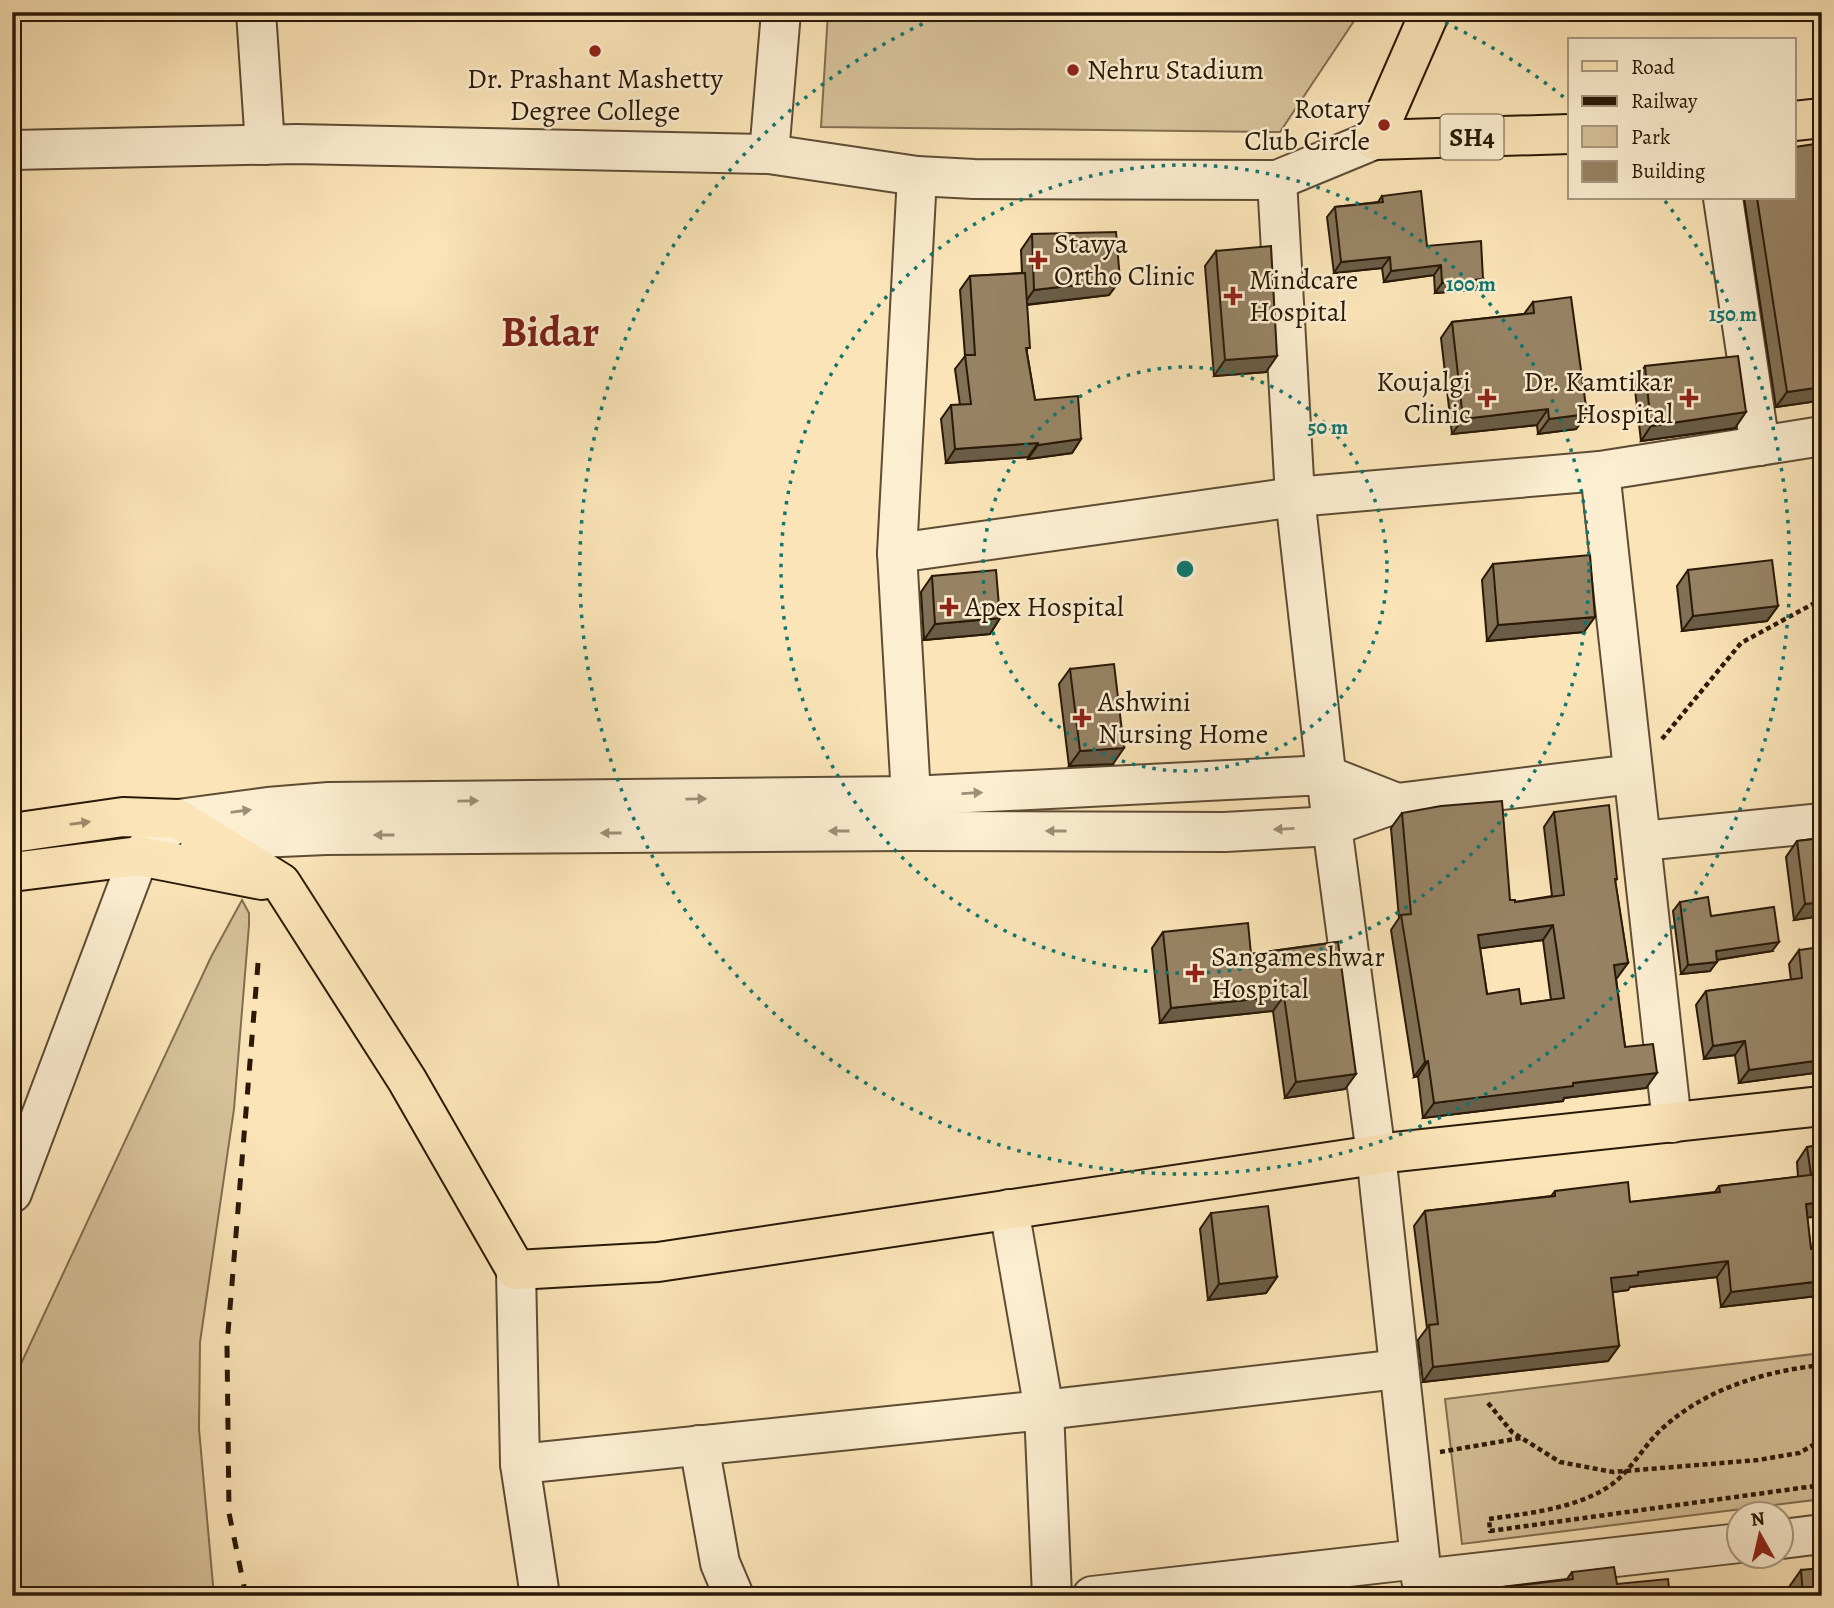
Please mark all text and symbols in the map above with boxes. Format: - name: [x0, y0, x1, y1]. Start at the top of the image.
- legend: [1568, 38, 1796, 200]
- marker: Dr. Prashant Mashetty Degree College: [587, 43, 603, 59]
- place label: Nehru Stadium: [1087, 51, 1264, 89]
- text: Road: [1631, 53, 1675, 81]
- place label: Dr. Prashant Mashetty Degree College: [467, 60, 723, 130]
- marker: Nehru Stadium: [1065, 62, 1081, 78]
- text: Railway: [1631, 87, 1698, 115]
- place label: Rotary Club Circle: [1244, 90, 1371, 160]
- road number: SH4: [1440, 114, 1504, 160]
- marker: Rotary Club Circle: [1376, 117, 1392, 133]
- text: Park: [1631, 123, 1671, 151]
- text: Building: [1631, 157, 1706, 185]
- place label: Stavya Ortho Clinic: [1054, 225, 1195, 295]
- marker: Stavya Ortho Clinic: [1028, 250, 1048, 270]
- place label: Mindcare Hospital: [1249, 261, 1358, 331]
- text: 100 m: [1446, 270, 1496, 298]
- marker: Mindcare Hospital: [1223, 286, 1243, 306]
- text: 150 m: [1709, 300, 1758, 328]
- district label: Bidar: [501, 303, 599, 360]
- place label: Koujalgi Clinic: [1376, 363, 1471, 433]
- place label: Dr. Kamtikar Hospital: [1523, 363, 1673, 433]
- marker: Koujalgi Clinic: [1477, 388, 1497, 408]
- marker: Dr. Kamtikar Hospital: [1679, 388, 1699, 408]
- text: 50 m: [1308, 413, 1349, 441]
- centre of rings: [1173, 557, 1197, 581]
- place label: Apex Hospital: [964, 588, 1124, 626]
- marker: Apex Hospital: [939, 597, 959, 617]
- place label: Ashwini Nursing Home: [1097, 683, 1268, 753]
- marker: Ashwini Nursing Home: [1072, 708, 1092, 728]
- one-way arrow: [961, 788, 983, 799]
- one-way arrow: [685, 793, 707, 805]
- one-way arrow: [457, 795, 479, 807]
- one-way arrow: [230, 805, 252, 816]
- one-way arrow: [69, 817, 91, 828]
- one-way arrow: [1272, 823, 1294, 834]
- one-way arrow: [828, 825, 850, 837]
- one-way arrow: [1045, 825, 1067, 837]
- one-way arrow: [600, 827, 622, 839]
- one-way arrow: [373, 829, 395, 840]
- place label: Sangameshwar Hospital: [1211, 938, 1385, 1008]
- marker: Sangameshwar Hospital: [1185, 963, 1205, 983]
- north arrow: [1726, 1500, 1796, 1570]
- text: N: [1749, 1505, 1767, 1533]

